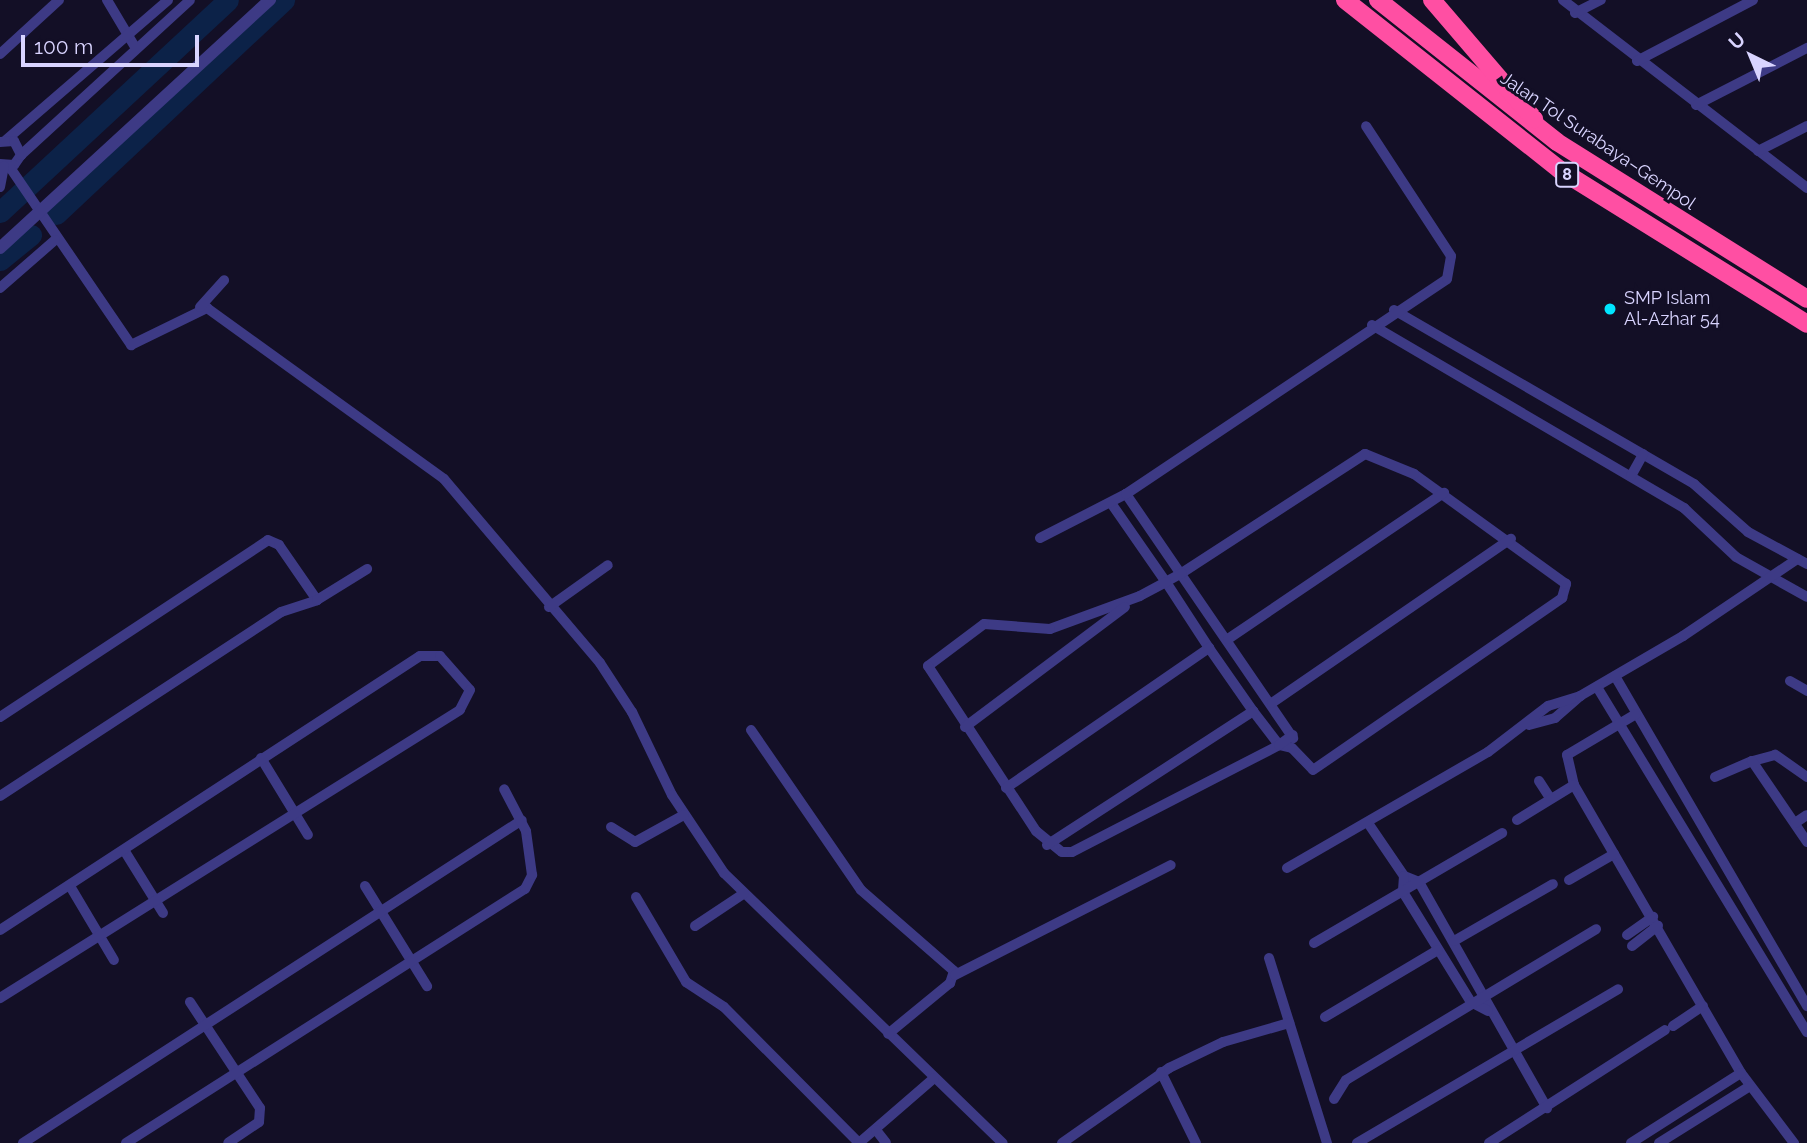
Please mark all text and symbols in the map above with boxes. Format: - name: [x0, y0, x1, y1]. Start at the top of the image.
- scale bar: [24, 21, 203, 65]
- north arrow: [1716, 21, 1786, 91]
- text: U: [1724, 28, 1749, 54]
- text: 100 m: [34, 34, 93, 59]
- street label: Jalan Tol Surabaya–Gempol: [1496, 67, 1700, 215]
- road number: 8: [1555, 162, 1579, 188]
- place label: SMP Islam Al-Azhar 54: [1624, 288, 1720, 330]
- marker: SMP Islam Al-Azhar 54: [1602, 301, 1618, 317]

